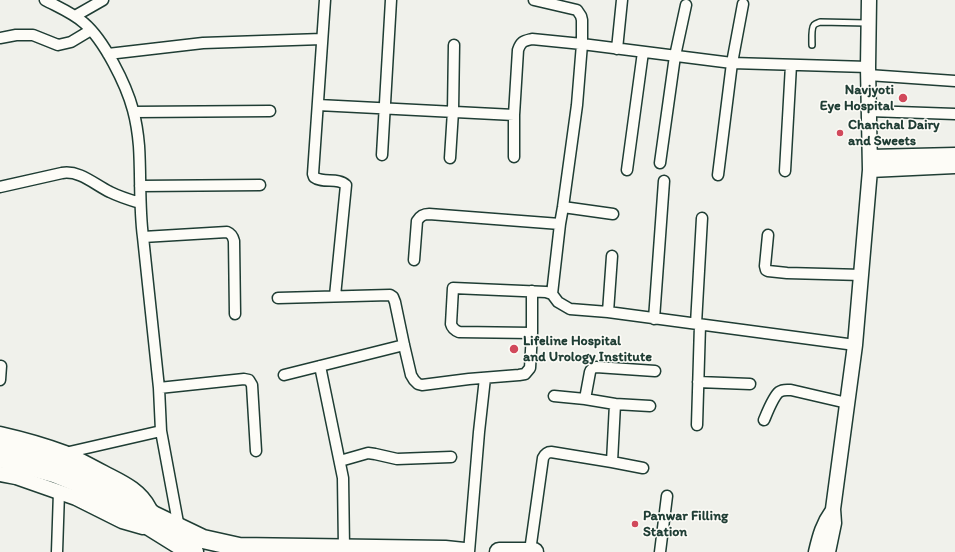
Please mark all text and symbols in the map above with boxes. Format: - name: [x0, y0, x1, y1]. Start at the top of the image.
- place label: Navjyoti Eye Hospital: [820, 82, 894, 114]
- marker: Navjyoti Eye Hospital: [897, 92, 909, 104]
- place label: Chanchal Dairy and Sweets: [848, 117, 940, 150]
- marker: Chanchal Dairy and Sweets: [835, 128, 845, 138]
- place label: Lifeline Hospital and Urology Institute: [523, 333, 652, 366]
- marker: Lifeline Hospital and Urology Institute: [508, 343, 520, 355]
- place label: Panwar Filling Station: [643, 508, 728, 540]
- marker: Panwar Filling Station: [630, 519, 640, 529]

